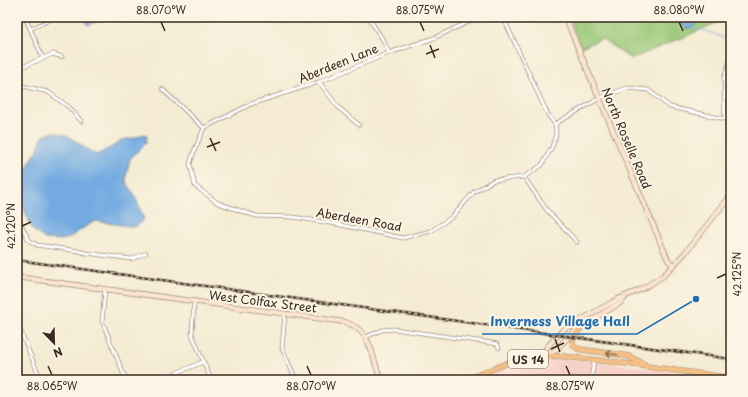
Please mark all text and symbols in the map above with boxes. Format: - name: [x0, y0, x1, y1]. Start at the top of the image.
- text: 88.070°W: [136, 2, 187, 17]
- text: 88.075°W: [396, 2, 445, 17]
- text: 88.080°W: [654, 2, 705, 17]
- street label: Aberdeen Lane: [295, 39, 381, 87]
- street label: North Roselle Road: [598, 85, 656, 191]
- text: 42.120°N: [3, 203, 18, 249]
- street label: Aberdeen Road: [315, 203, 403, 235]
- text: 42.125°N: [729, 251, 744, 296]
- street label: West Colfax Street: [208, 285, 318, 317]
- callout: Inverness Village Hall: [482, 309, 637, 334]
- text: Inverness Village Hall: [490, 311, 630, 330]
- north arrow: [34, 323, 74, 363]
- text: N: [51, 343, 65, 362]
- road number: US 14: [508, 350, 548, 368]
- one-way arrow: [606, 350, 619, 358]
- text: 88.065°W: [27, 378, 78, 393]
- text: 88.070°W: [286, 378, 337, 393]
- text: 88.075°W: [546, 378, 595, 393]

